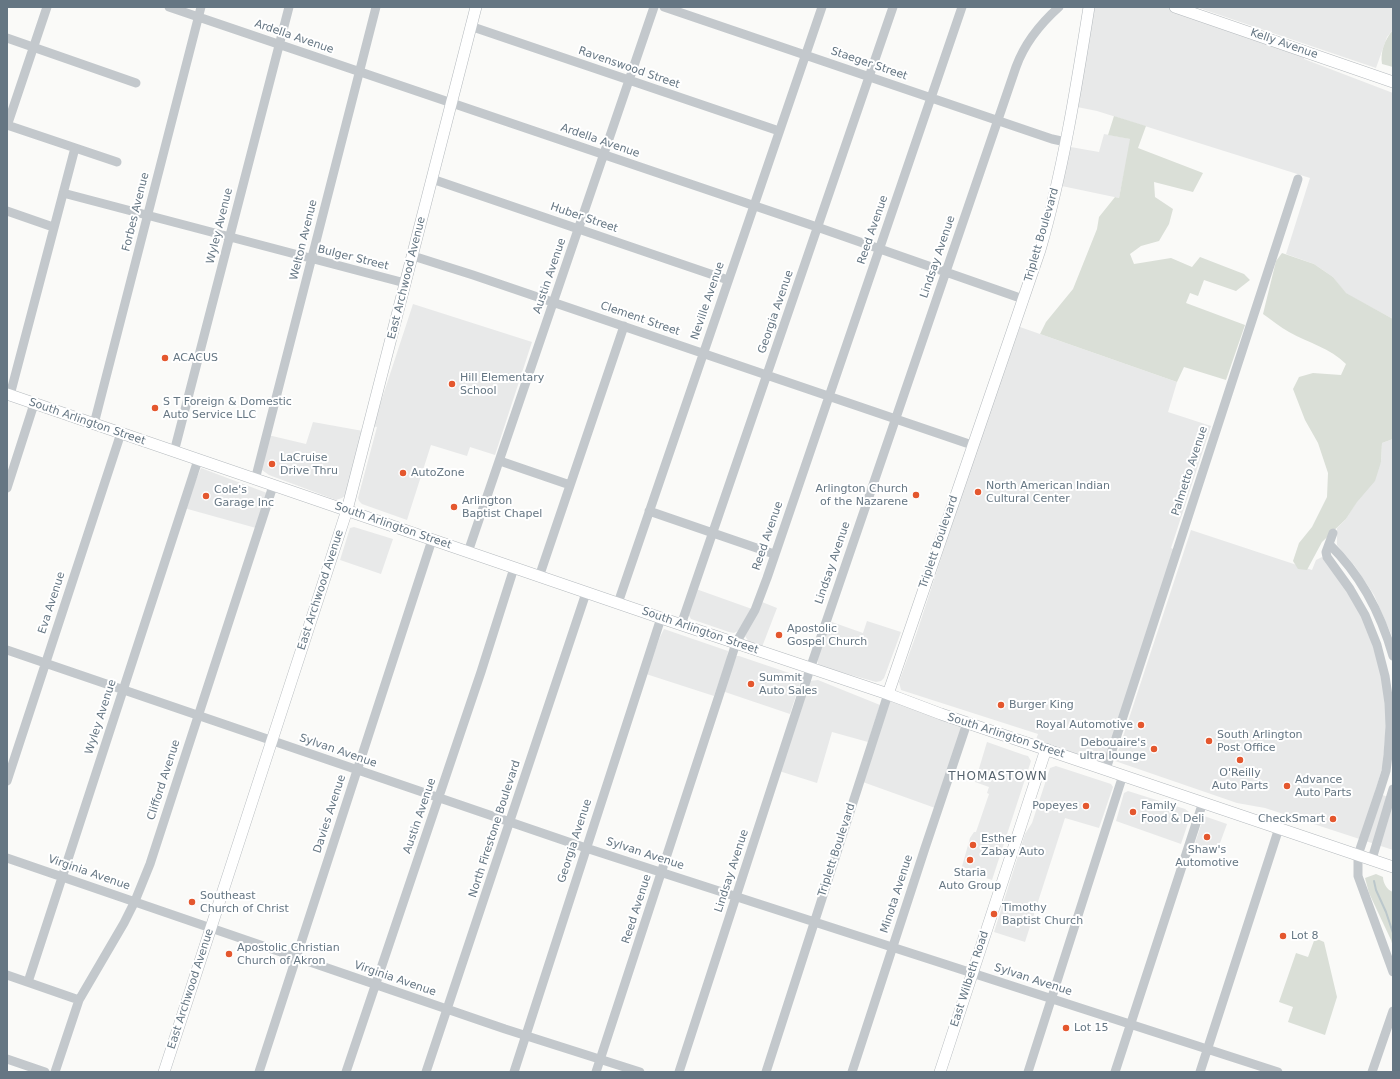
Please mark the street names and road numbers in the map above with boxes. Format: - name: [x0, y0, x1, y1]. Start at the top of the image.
- street label: Ardella Avenue: [253, 17, 335, 57]
- street label: Kelly Avenue: [1249, 26, 1319, 62]
- street label: Ravenswood Street: [577, 44, 681, 92]
- street label: Staeger Street: [829, 45, 909, 83]
- street label: Ardella Avenue: [559, 121, 641, 161]
- street label: Forbes Avenue: [120, 171, 152, 253]
- street label: Triplett Boulevard: [1022, 186, 1062, 284]
- street label: Wyley Avenue: [204, 187, 236, 265]
- street label: Reed Avenue: [855, 194, 891, 266]
- street label: Welton Avenue: [288, 198, 320, 282]
- street label: Huber Street: [549, 200, 619, 236]
- street label: Lindsay Avenue: [918, 214, 958, 300]
- street label: East Archwood Avenue: [385, 215, 429, 341]
- street label: Austin Avenue: [531, 237, 569, 315]
- street label: Bulger Street: [316, 243, 390, 273]
- street label: Neville Avenue: [688, 260, 728, 342]
- street label: Georgia Avenue: [756, 268, 796, 356]
- street label: Clement Street: [599, 299, 681, 339]
- street label: South Arlington Street: [27, 396, 147, 448]
- street label: Palmetto Avenue: [1169, 425, 1211, 517]
- street label: Triplett Boulevard: [917, 494, 961, 590]
- street label: South Arlington Street: [333, 500, 453, 552]
- street label: Reed Avenue: [750, 500, 786, 572]
- street label: Lindsay Avenue: [813, 520, 853, 606]
- street label: East Archwood Avenue: [295, 528, 347, 652]
- street label: Eva Avenue: [36, 570, 68, 636]
- street label: South Arlington Street: [640, 605, 760, 657]
- street label: Wyley Avenue: [83, 678, 119, 756]
- street label: South Arlington Street: [946, 711, 1066, 761]
- street label: Sylvan Avenue: [297, 732, 379, 770]
- street label: Clifford Avenue: [145, 738, 183, 822]
- street label: North Firestone Boulevard: [467, 759, 523, 899]
- street label: Davies Avenue: [311, 773, 349, 855]
- street label: Austin Avenue: [401, 777, 439, 855]
- street label: Georgia Avenue: [555, 797, 595, 885]
- street label: Triplett Boulevard: [816, 802, 858, 898]
- street label: Lindsay Avenue: [712, 828, 752, 914]
- street label: Sylvan Avenue: [604, 835, 686, 873]
- street label: Virginia Avenue: [46, 853, 132, 893]
- street label: Minota Avenue: [878, 853, 916, 935]
- street label: Reed Avenue: [620, 873, 654, 945]
- street label: East Archwood Avenue: [165, 927, 217, 1051]
- street label: East Wilbeth Road: [948, 929, 992, 1029]
- street label: Virginia Avenue: [352, 959, 438, 999]
- street label: Sylvan Avenue: [992, 961, 1074, 999]

